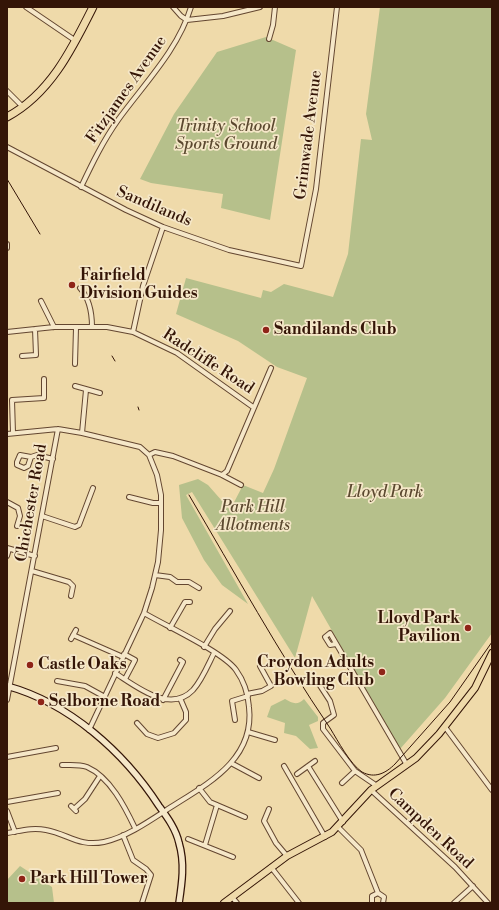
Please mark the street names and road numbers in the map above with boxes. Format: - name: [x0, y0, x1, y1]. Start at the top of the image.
- street label: Fitzjames Avenue: [83, 32, 171, 148]
- street label: Grimwade Avenue: [292, 69, 326, 201]
- street label: Sandilands: [114, 183, 194, 231]
- street label: Radcliffe Road: [159, 325, 257, 399]
- street label: Chichester Road: [12, 443, 52, 563]
- street label: Campden Road: [383, 785, 477, 873]

